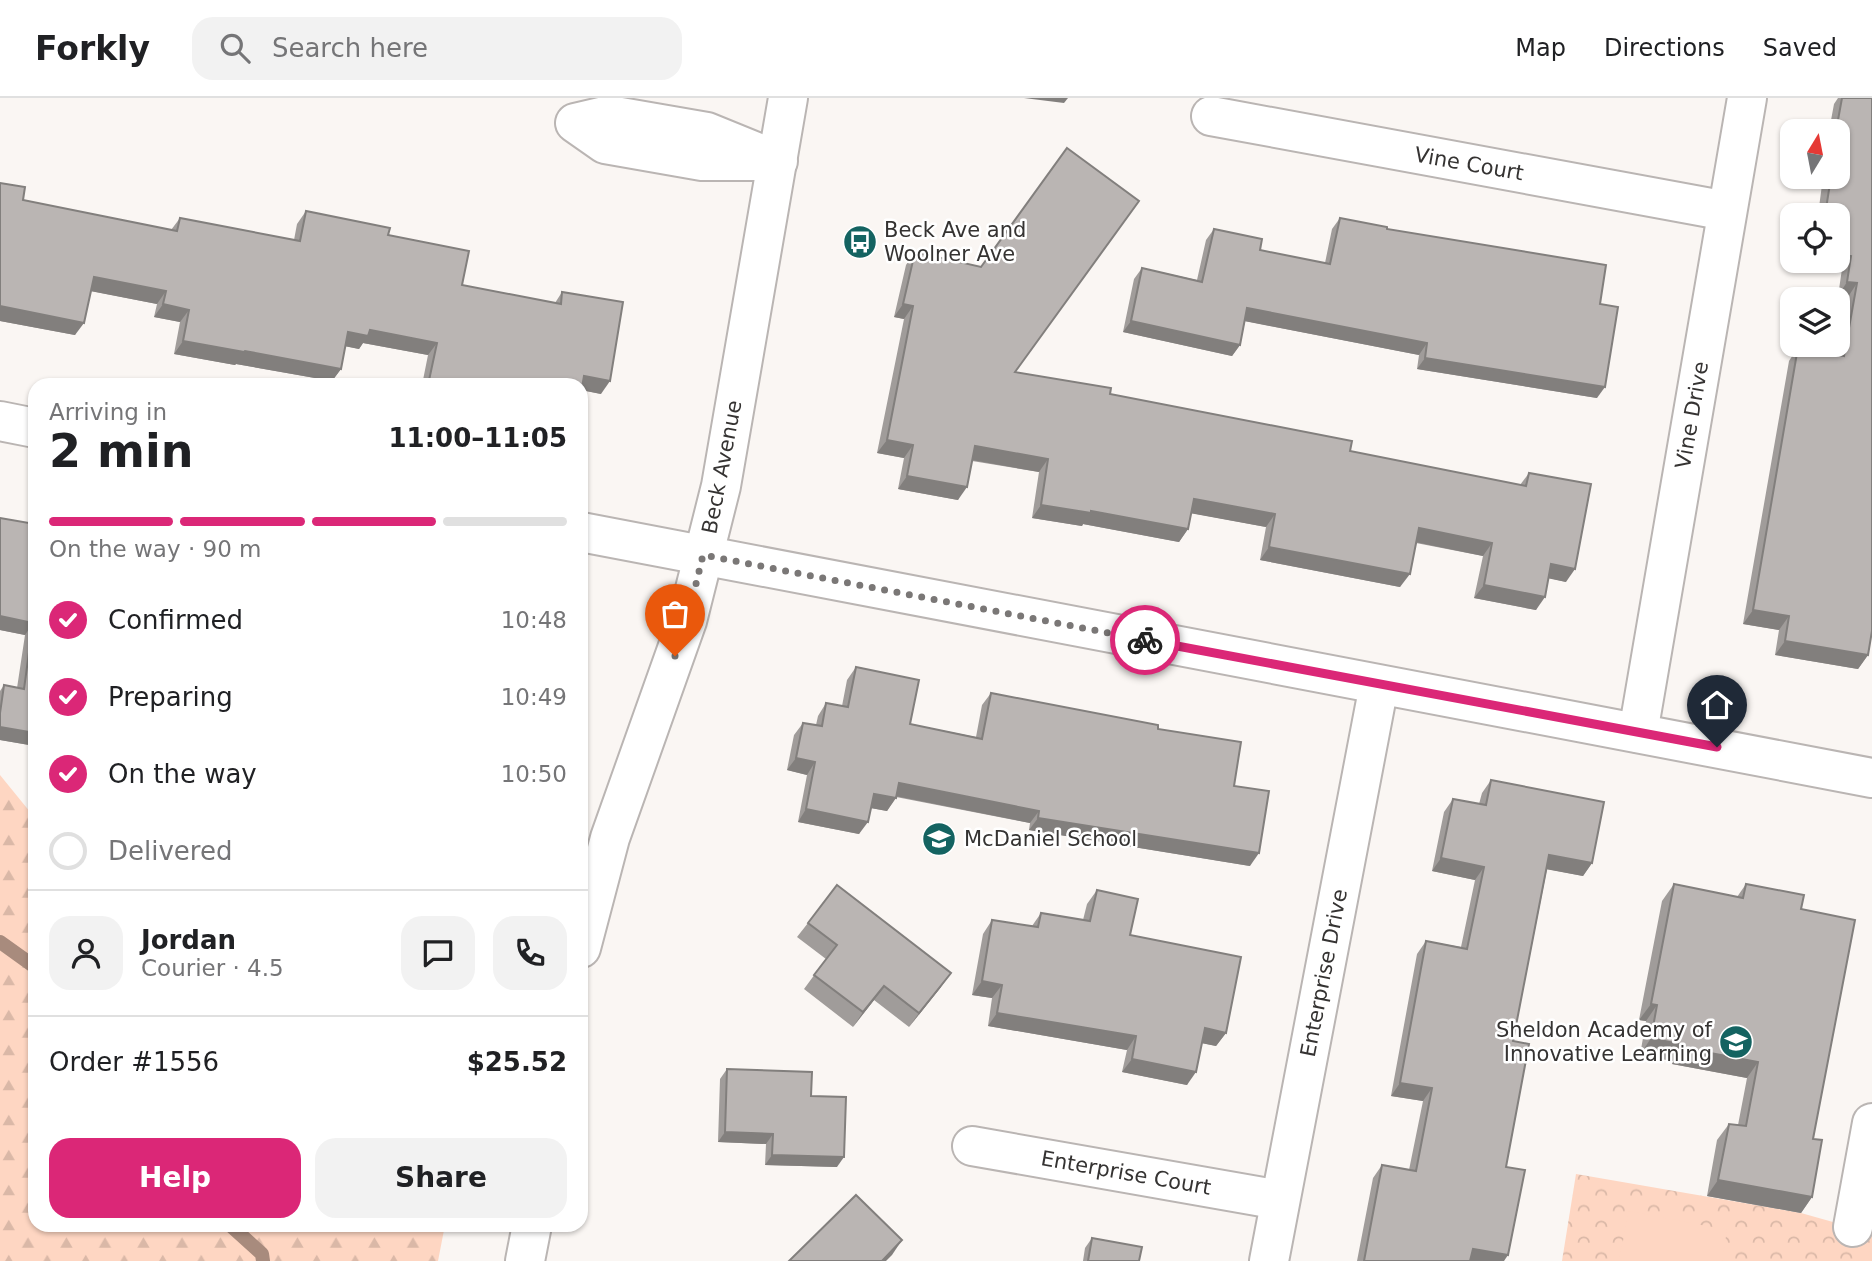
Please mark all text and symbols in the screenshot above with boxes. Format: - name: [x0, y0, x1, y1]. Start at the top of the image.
- search box: [192, 17, 682, 80]
- text: Forkly: [35, 29, 150, 68]
- icon: search: [216, 29, 254, 67]
- text: Search here: [272, 33, 428, 63]
- text: Map: [1515, 34, 1566, 62]
- text: Directions: [1604, 34, 1725, 62]
- text: Saved: [1763, 34, 1837, 62]
- north arrow: [1780, 119, 1850, 189]
- map controls: [1780, 119, 1850, 357]
- street label: Vine Court: [1413, 143, 1525, 185]
- button: locate: [1780, 203, 1850, 273]
- place label: Beck Ave and Woolner Ave: [884, 218, 1026, 266]
- bus stop icon: Beck Ave and Woolner Ave: [841, 223, 879, 261]
- button: layers: [1780, 287, 1850, 357]
- street label: Vine Drive: [1671, 359, 1713, 471]
- street label: Beck Avenue: [697, 398, 747, 536]
- text: Arriving in: [49, 399, 167, 425]
- text: 11:00–11:05: [388, 423, 567, 453]
- text: 2 min: [49, 424, 193, 478]
- text: On the way · 90 m: [49, 536, 261, 562]
- pin: [645, 584, 705, 656]
- icon: bag: [656, 595, 694, 633]
- icon: check: [49, 601, 87, 639]
- text: Confirmed: [108, 605, 243, 635]
- courier: [1110, 605, 1180, 675]
- text: 10:48: [501, 607, 567, 633]
- icon: bike: [1126, 621, 1164, 659]
- pin: [1687, 675, 1747, 747]
- icon: check: [49, 678, 87, 716]
- text: Preparing: [108, 682, 233, 712]
- text: 10:49: [501, 684, 567, 710]
- icon: home: [1698, 686, 1736, 724]
- icon: check: [49, 755, 87, 793]
- text: On the way: [108, 759, 257, 789]
- text: 10:50: [501, 761, 567, 787]
- school or university icon: McDaniel School: [920, 820, 958, 858]
- place label: McDaniel School: [964, 827, 1137, 851]
- text: Delivered: [108, 836, 232, 866]
- street label: Enterprise Drive: [1296, 887, 1352, 1059]
- button: person: [49, 916, 123, 990]
- button: chat: [401, 916, 475, 990]
- button: phone: [493, 916, 567, 990]
- text: Jordan: [141, 925, 236, 955]
- text: Courier · 4.5: [141, 955, 284, 981]
- place label: Sheldon Academy of Innovative Learning: [1496, 1018, 1713, 1066]
- school or university icon: Sheldon Academy of Innovative Learning: [1717, 1023, 1755, 1061]
- text: Order #1556: [49, 1047, 219, 1077]
- text: $25.52: [467, 1047, 567, 1077]
- button: Help: [49, 1138, 301, 1218]
- button: Share: [315, 1138, 567, 1218]
- street label: Enterprise Court: [1039, 1146, 1213, 1200]

